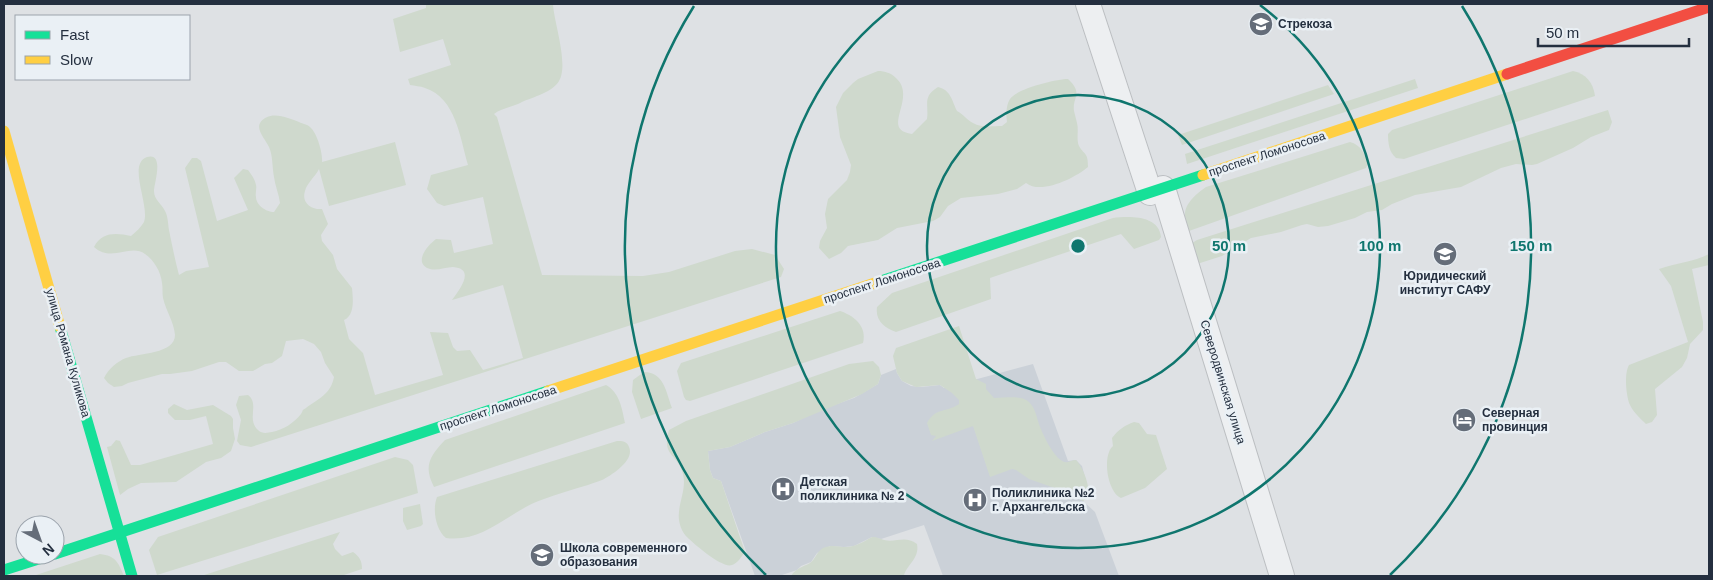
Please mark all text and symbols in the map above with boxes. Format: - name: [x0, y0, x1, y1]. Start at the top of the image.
- school or university icon: Стрекоза: [1248, 11, 1274, 37]
- legend: [15, 15, 190, 80]
- scale bar: [1538, 15, 1689, 47]
- place label: Стрекоза: [1278, 17, 1332, 31]
- text: 50 m: [1546, 24, 1579, 41]
- text: Fast: [60, 26, 90, 43]
- text: Slow: [60, 51, 93, 68]
- street label: проспект Ломоносова: [1207, 128, 1327, 179]
- centre of rings: [1069, 237, 1087, 255]
- text: 50 m: [1212, 237, 1246, 254]
- text: 100 m: [1359, 237, 1401, 254]
- text: 150 m: [1510, 237, 1552, 254]
- school or university icon: Юридический институт САФУ: [1432, 241, 1458, 267]
- street label: проспект Ломоносова: [822, 255, 942, 306]
- place label: Юридический институт САФУ: [1400, 269, 1491, 297]
- street label: улица Романа Куликова: [43, 287, 93, 419]
- street label: Северодвинская улица: [1197, 318, 1249, 446]
- street label: проспект Ломоносова: [438, 382, 558, 433]
- place label: Северная провинция: [1482, 406, 1548, 434]
- hotel icon: Северная провинция: [1451, 407, 1477, 433]
- place label: Детская поликлиника № 2: [800, 475, 905, 503]
- hospital icon: Детская поликлиника № 2: [770, 476, 796, 502]
- place label: Поликлиника №2 г. Архангельска: [992, 486, 1095, 514]
- hospital icon: Поликлиника №2 г. Архангельска: [962, 487, 988, 513]
- north arrow: [15, 515, 65, 565]
- text: N: [39, 540, 58, 559]
- place label: Школа современного образования: [560, 541, 687, 569]
- school or university icon: Школа современного образования: [529, 542, 555, 568]

